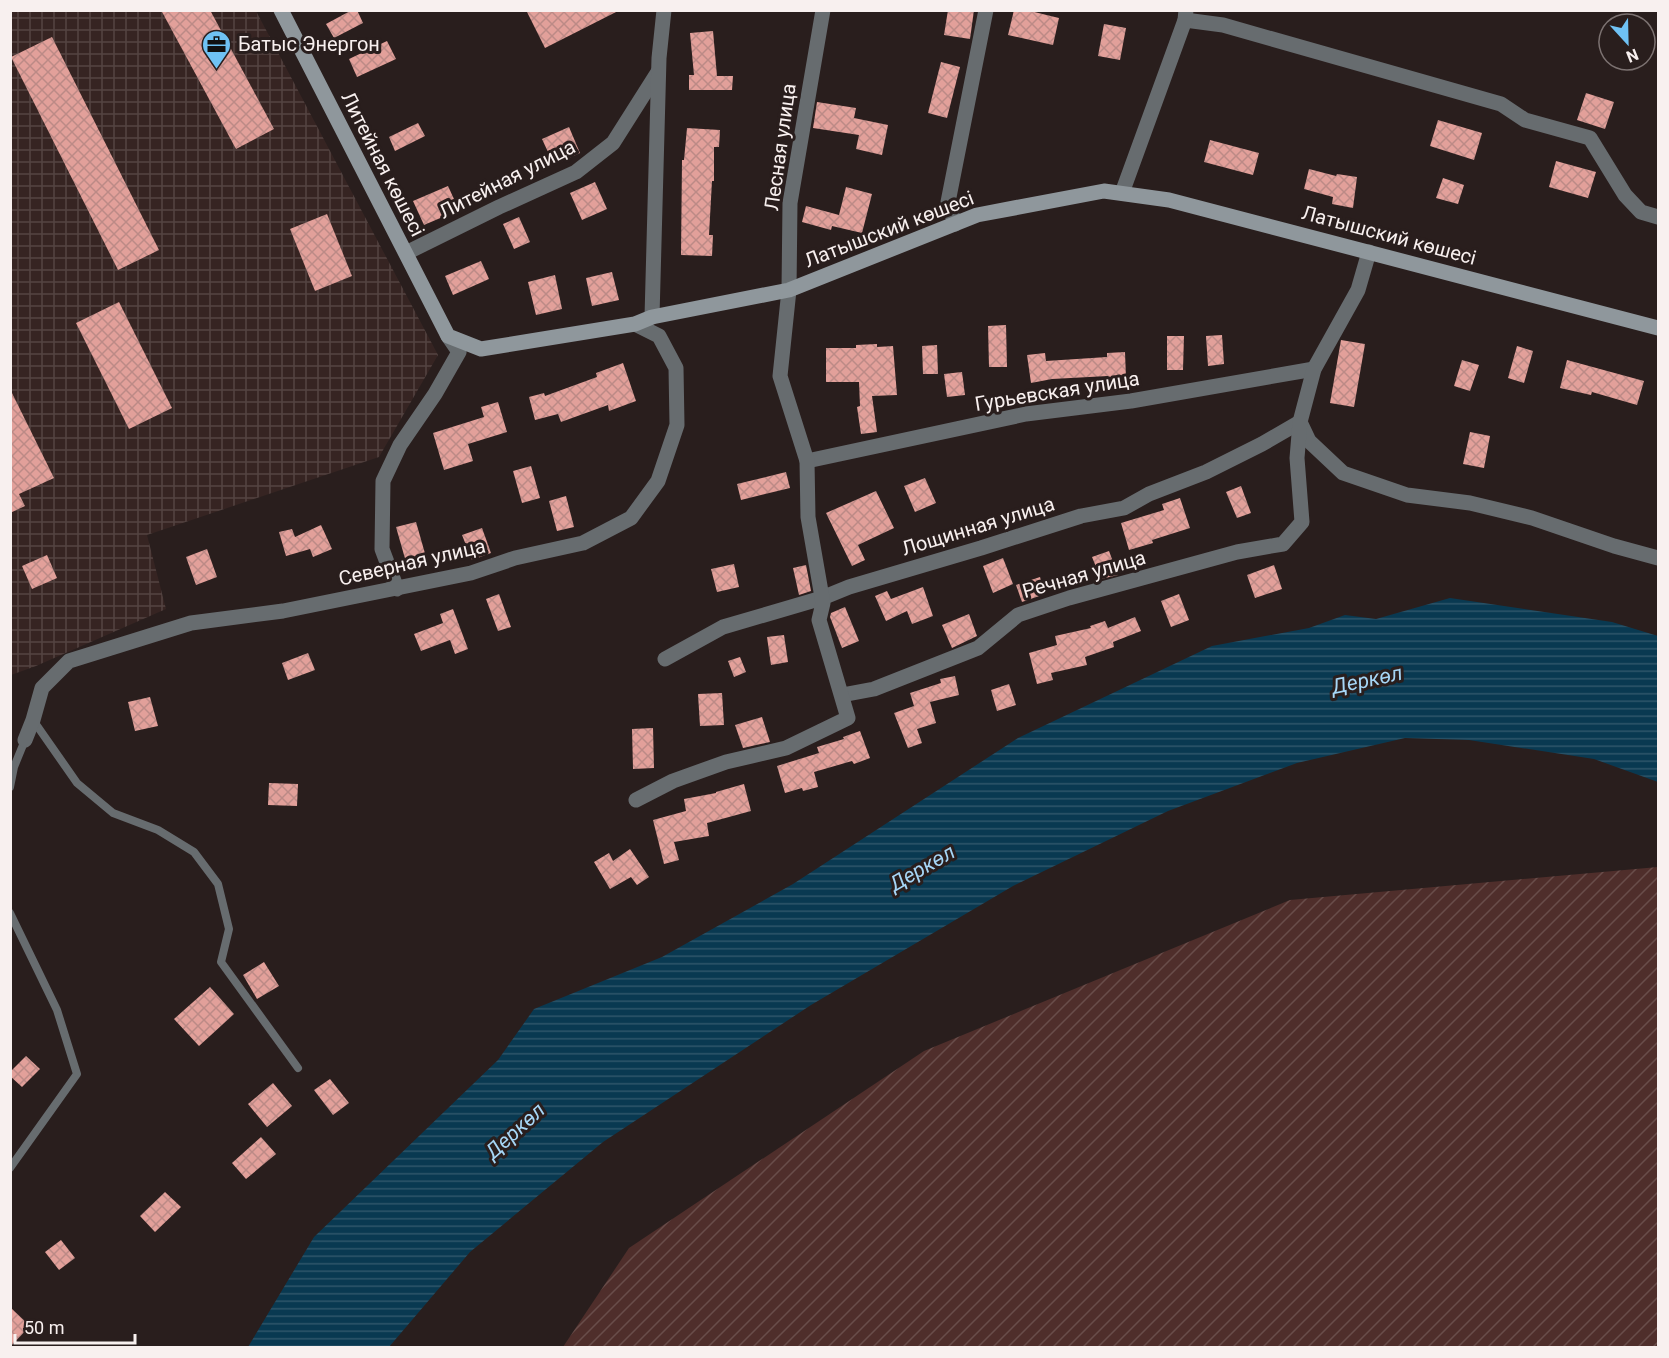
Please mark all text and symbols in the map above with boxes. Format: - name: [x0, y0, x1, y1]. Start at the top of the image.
- north arrow: [1597, 12, 1657, 72]
- office icon: Батыс Энергон: [201, 28, 233, 70]
- place label: Батыс Энергон: [238, 32, 380, 56]
- text: N: [1624, 45, 1641, 66]
- street label: Лесная улица: [759, 82, 801, 212]
- street label: Литейная көшесі: [336, 88, 430, 240]
- street label: Литейная улица: [435, 134, 579, 224]
- street label: Латышский көшесі: [801, 186, 977, 272]
- street label: Латышский көшесі: [1299, 200, 1479, 270]
- street label: Гурьевская улица: [973, 366, 1141, 416]
- street label: Лощинная улица: [899, 491, 1057, 561]
- street label: Северная улица: [336, 533, 488, 591]
- street label: Речная улица: [1020, 545, 1148, 603]
- water label: Деркөл: [1327, 661, 1405, 700]
- water label: Деркөл: [883, 840, 959, 897]
- water label: Деркөл: [479, 1098, 550, 1165]
- scale bar: [15, 1307, 135, 1345]
- text: 50 m: [24, 1317, 64, 1338]

